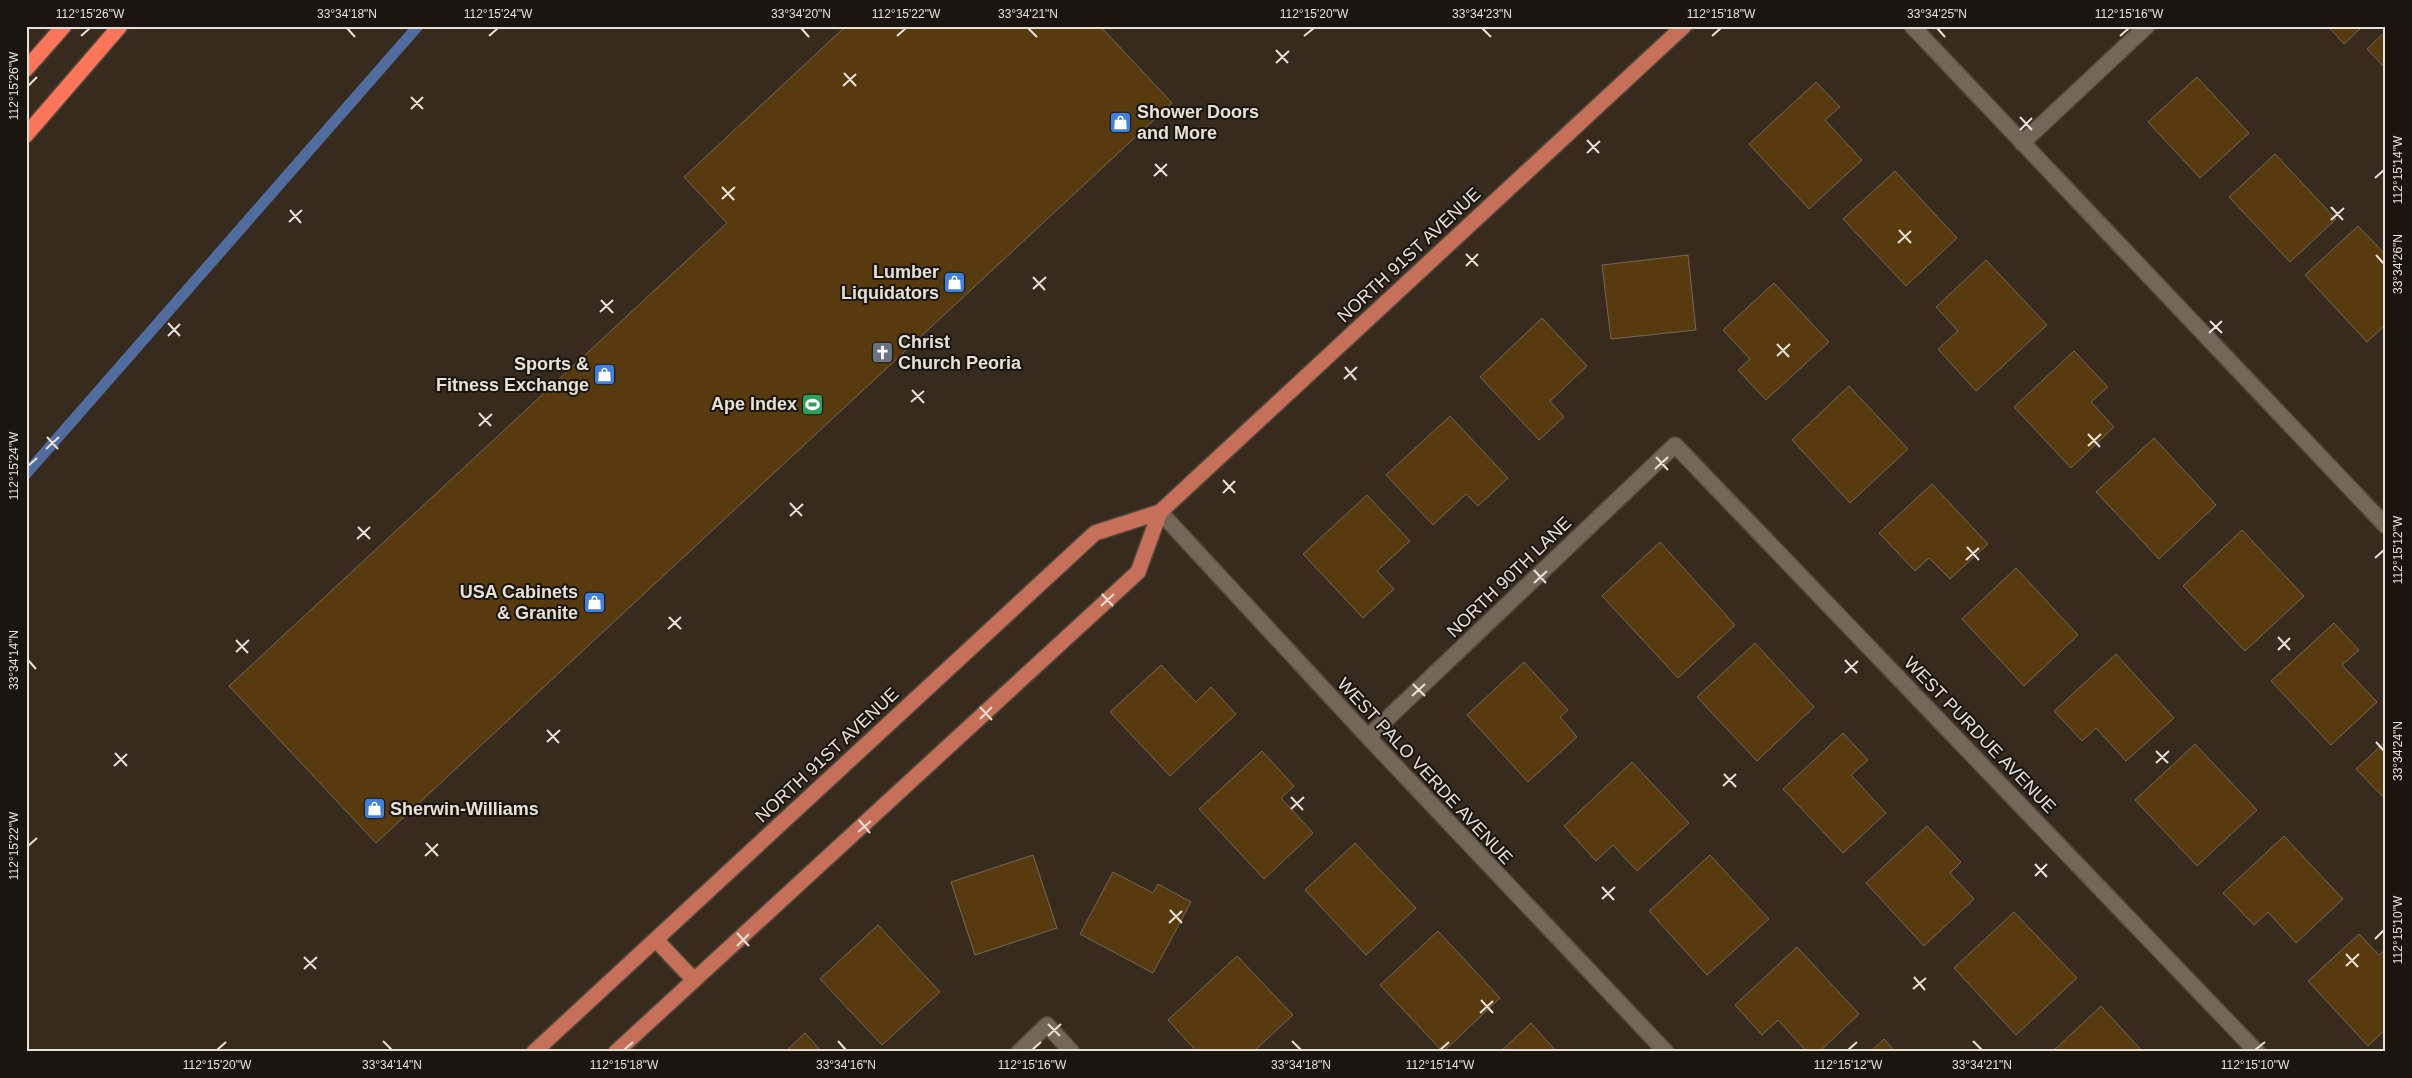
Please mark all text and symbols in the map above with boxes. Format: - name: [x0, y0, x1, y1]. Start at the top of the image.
- text: 112°15'26"W: [56, 7, 125, 21]
- text: 33°34'18"N: [317, 7, 377, 21]
- text: 112°15'24"W: [464, 7, 533, 21]
- text: 33°34'20"N: [771, 7, 831, 21]
- text: 112°15'22"W: [872, 7, 941, 21]
- text: 33°34'21"N: [998, 7, 1058, 21]
- text: 112°15'20"W: [1280, 7, 1349, 21]
- text: 33°34'23"N: [1452, 7, 1512, 21]
- text: 112°15'18"W: [1687, 7, 1756, 21]
- text: 33°34'25"N: [1907, 7, 1967, 21]
- text: 112°15'16"W: [2095, 7, 2164, 21]
- text: 112°15'26"W: [7, 51, 21, 120]
- place label: Shower Doors and More: [1137, 102, 1259, 143]
- shop icon: Shower Doors and More: [1109, 110, 1133, 134]
- text: 112°15'14"W: [2391, 135, 2405, 204]
- street label: NORTH 91ST AVENUE: [1333, 184, 1485, 326]
- text: 33°34'26"N: [2391, 234, 2405, 294]
- place label: Lumber Liquidators: [841, 262, 939, 303]
- shop icon: Lumber Liquidators: [943, 270, 967, 294]
- place label: Christ Church Peoria: [898, 332, 1022, 373]
- church icon: Christ Church Peoria: [870, 340, 894, 364]
- place label: Sports & Fitness Exchange: [436, 354, 589, 395]
- shop icon: Sports & Fitness Exchange: [593, 362, 617, 386]
- sports icon: Ape Index: [801, 392, 825, 416]
- place label: Ape Index: [711, 394, 797, 414]
- text: 112°15'24"W: [7, 431, 21, 500]
- street label: NORTH 90TH LANE: [1443, 513, 1575, 641]
- text: 112°15'12"W: [2391, 515, 2405, 584]
- place label: USA Cabinets & Granite: [460, 582, 578, 623]
- shop icon: USA Cabinets & Granite: [582, 590, 606, 614]
- text: 33°34'14"N: [7, 630, 21, 690]
- street label: WEST PURDUE AVENUE: [1900, 653, 2060, 817]
- street label: WEST PALO VERDE AVENUE: [1333, 674, 1517, 868]
- street label: NORTH 91ST AVENUE: [751, 684, 903, 826]
- text: 33°34'24"N: [2391, 721, 2405, 781]
- shop icon: Sherwin-Williams: [362, 797, 386, 821]
- place label: Sherwin-Williams: [390, 799, 539, 819]
- text: 112°15'22"W: [7, 811, 21, 880]
- text: 112°15'10"W: [2391, 895, 2405, 964]
- text: 112°15'20"W: [183, 1058, 252, 1072]
- text: 33°34'14"N: [362, 1058, 422, 1072]
- text: 112°15'18"W: [590, 1058, 659, 1072]
- text: 33°34'16"N: [816, 1058, 876, 1072]
- text: 112°15'16"W: [998, 1058, 1067, 1072]
- text: 33°34'18"N: [1271, 1058, 1331, 1072]
- text: 112°15'14"W: [1406, 1058, 1475, 1072]
- text: 112°15'12"W: [1814, 1058, 1883, 1072]
- text: 33°34'21"N: [1952, 1058, 2012, 1072]
- text: 112°15'10"W: [2221, 1058, 2290, 1072]

